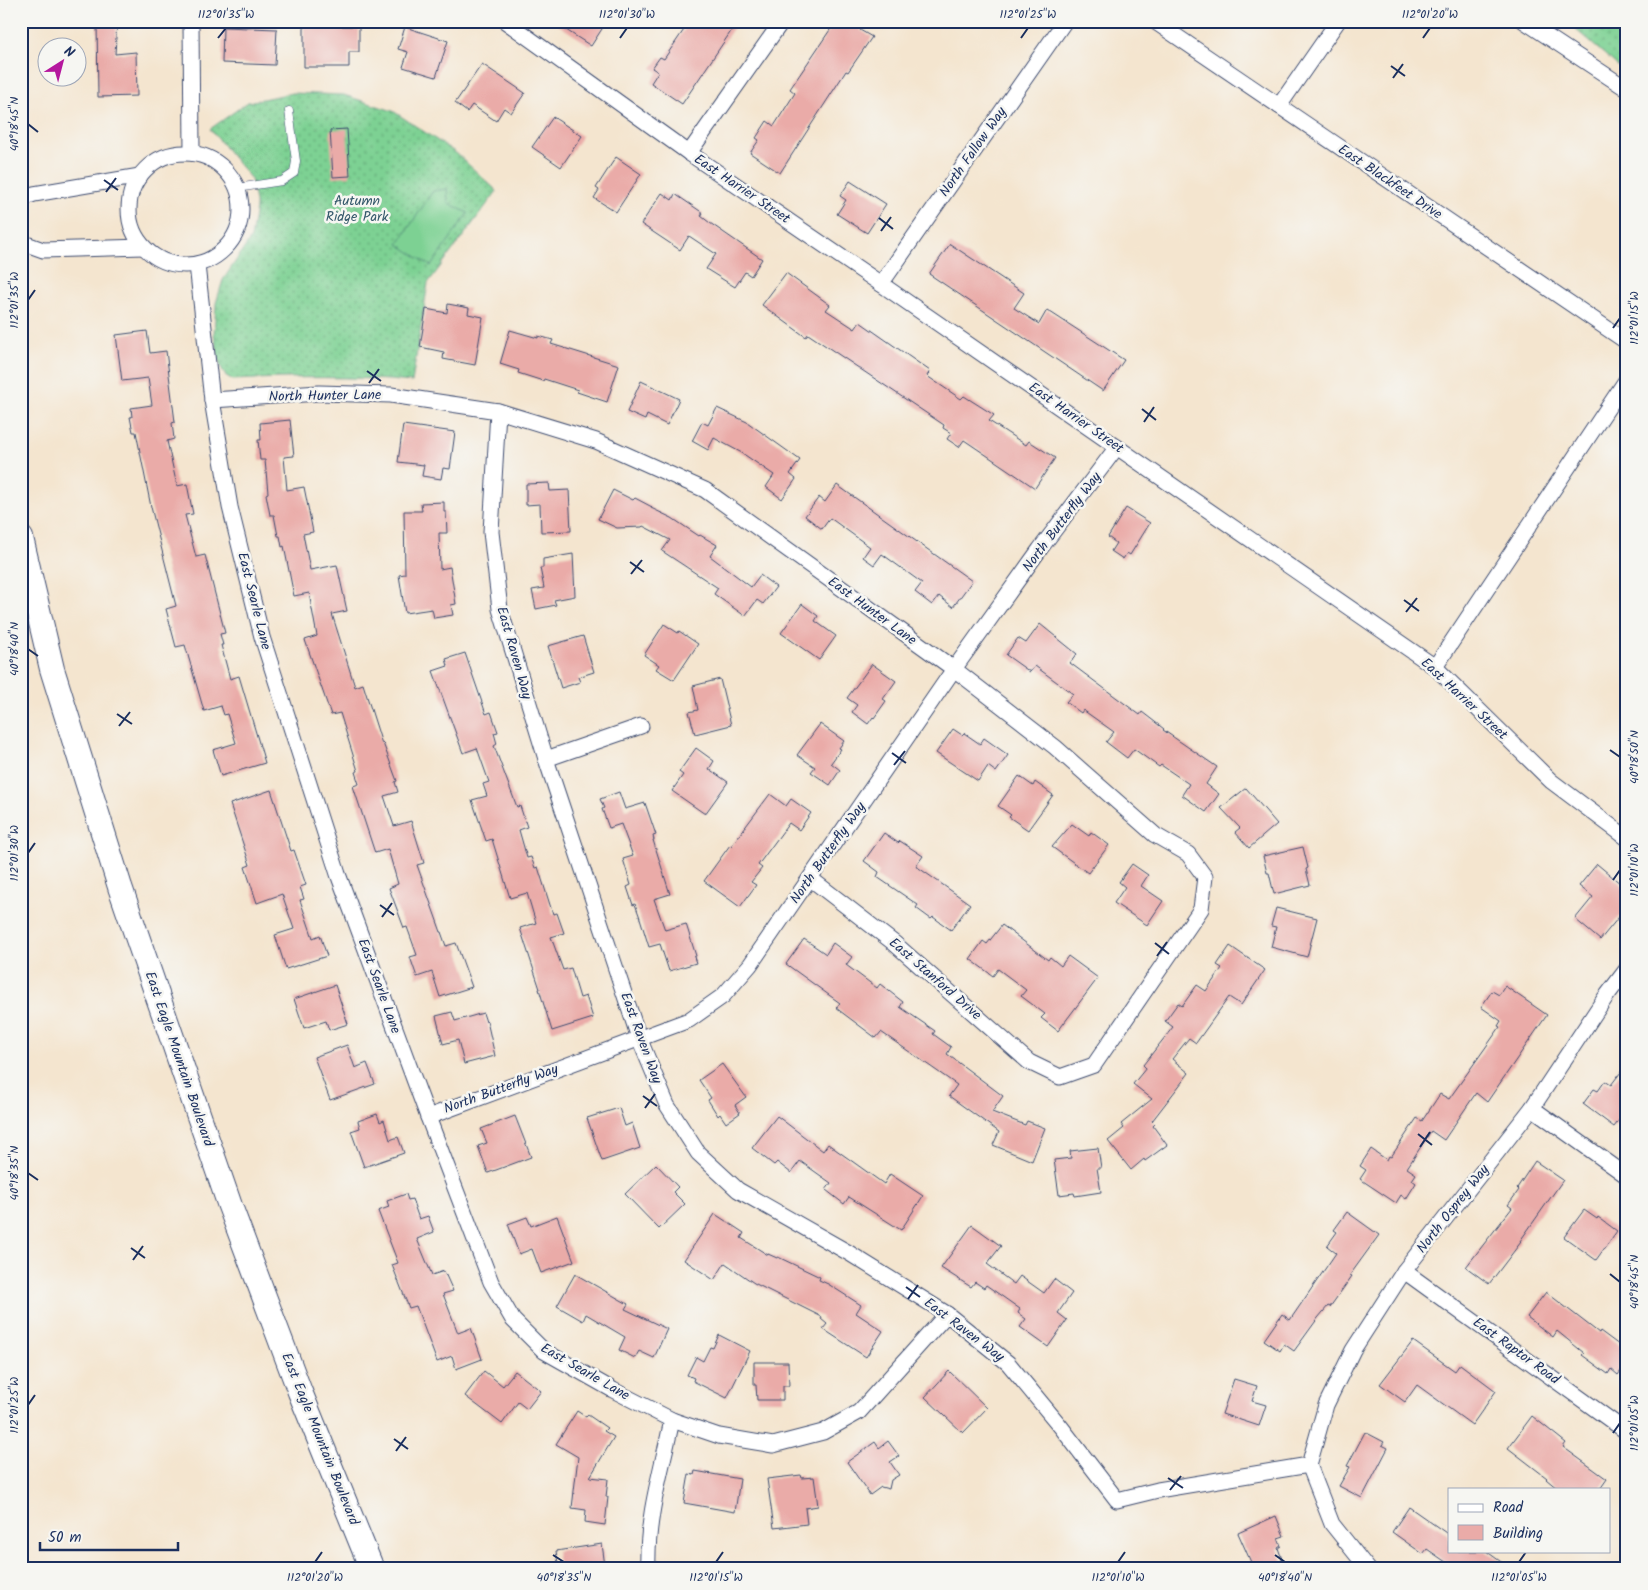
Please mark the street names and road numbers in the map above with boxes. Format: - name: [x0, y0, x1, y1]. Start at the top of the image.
- street label: North Fallow Way: [934, 102, 1012, 201]
- street label: East Blackfeet Drive: [1333, 139, 1447, 225]
- street label: East Harrier Street: [689, 148, 795, 230]
- street label: East Harrier Street: [1024, 377, 1129, 460]
- street label: North Hunter Lane: [269, 384, 382, 408]
- street label: North Butterfly Way: [1017, 467, 1107, 577]
- street label: East Searle Lane: [231, 550, 277, 653]
- street label: East Hunter Lane: [823, 571, 922, 651]
- street label: East Raven Way: [490, 604, 538, 703]
- street label: East Harrier Street: [1415, 653, 1513, 746]
- street label: North Butterfly Way: [784, 797, 872, 909]
- street label: East Stanford Drive: [884, 932, 987, 1026]
- street label: East Searle Lane: [352, 935, 407, 1037]
- street label: East Eagle Mountain Boulevard: [139, 968, 220, 1151]
- street label: East Raven Way: [614, 989, 668, 1087]
- street label: North Butterfly Way: [441, 1058, 562, 1120]
- street label: North Osprey Way: [1411, 1160, 1495, 1258]
- street label: East Raven Way: [919, 1292, 1009, 1368]
- street label: East Raptor Road: [1468, 1312, 1565, 1391]
- street label: East Searle Lane: [536, 1337, 634, 1407]
- street label: East Eagle Mountain Boulevard: [275, 1349, 365, 1529]

